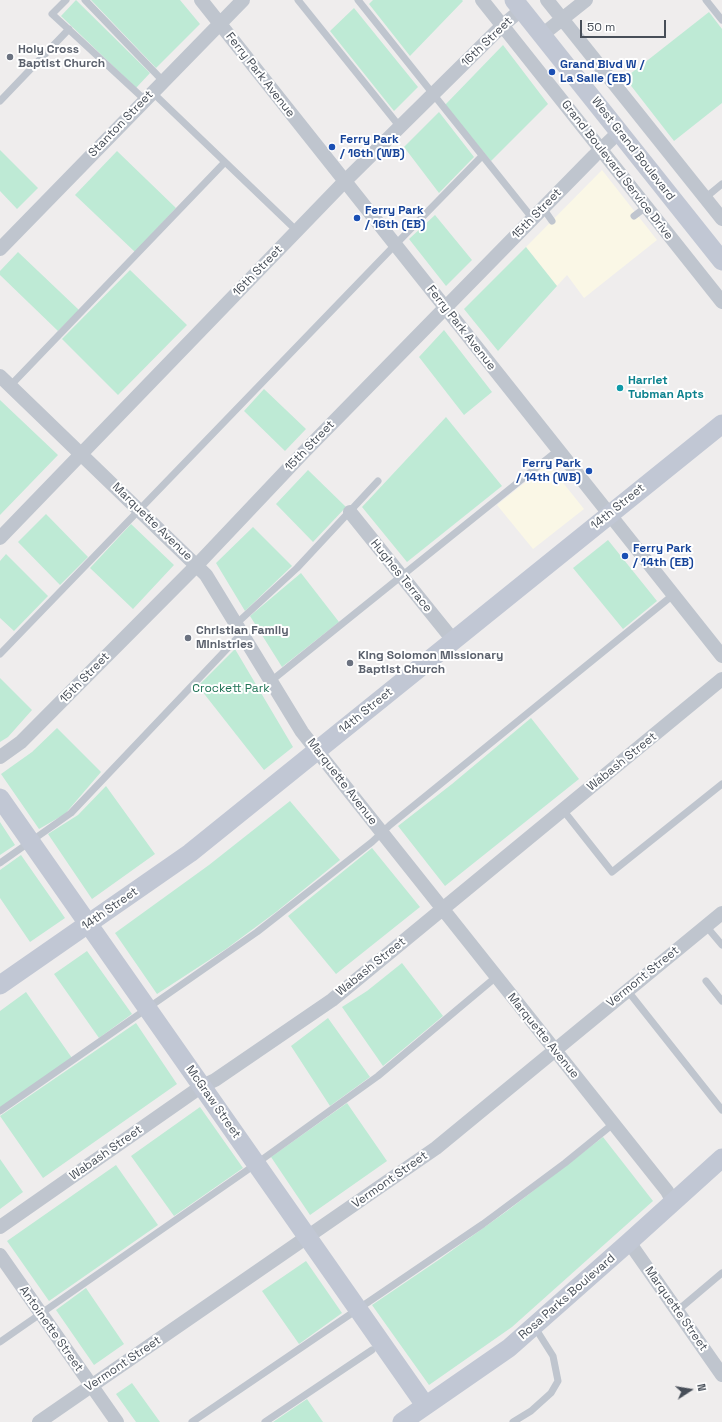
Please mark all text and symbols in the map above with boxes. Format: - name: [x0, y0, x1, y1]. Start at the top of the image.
- scale bar: [582, 12, 668, 38]
- street label: 16th Street: [459, 14, 515, 70]
- text: 50 m: [587, 19, 615, 35]
- street label: Ferry Park Avenue: [222, 30, 298, 120]
- place label: Holy Cross Baptist Church: [18, 43, 105, 71]
- marker: Holy Cross Baptist Church: [5, 52, 15, 62]
- place label: Grand Blvd W / La Salle (EB): [560, 58, 644, 86]
- marker: Grand Blvd W / La Salle (EB): [547, 67, 557, 77]
- street label: Stanton Street: [86, 88, 156, 160]
- street label: West Grand Boulevard: [588, 94, 678, 204]
- street label: Grand Boulevard Service Drive: [558, 98, 676, 242]
- place label: Ferry Park / 16th (WB): [340, 133, 405, 161]
- marker: Ferry Park / 16th (WB): [327, 142, 337, 152]
- street label: 15th Street: [509, 186, 565, 242]
- place label: Ferry Park / 16th (EB): [365, 204, 425, 232]
- marker: Ferry Park / 16th (EB): [352, 213, 362, 223]
- street label: 16th Street: [230, 243, 286, 299]
- street label: Ferry Park Avenue: [423, 283, 499, 373]
- place label: Harriet Tubman Apts: [628, 374, 704, 402]
- marker: Harriet Tubman Apts: [615, 383, 625, 393]
- street label: 15th Street: [282, 418, 338, 474]
- place label: Ferry Park / 14th (WB): [516, 457, 581, 485]
- marker: Ferry Park / 14th (WB): [584, 466, 594, 476]
- street label: Marquette Avenue: [109, 480, 195, 564]
- street label: 14th Street: [588, 481, 648, 533]
- street label: Hughes Terrace: [367, 537, 435, 615]
- place label: Ferry Park / 14th (EB): [633, 542, 694, 570]
- marker: Ferry Park / 14th (EB): [620, 551, 630, 561]
- place label: Christian Family Ministries: [196, 624, 289, 652]
- marker: Christian Family Ministries: [183, 633, 193, 643]
- place label: King Solomon Missionary Baptist Church: [358, 649, 503, 677]
- street label: 15th Street: [57, 650, 113, 706]
- marker: King Solomon Missionary Baptist Church: [345, 658, 355, 668]
- park label: Crockett Park: [192, 682, 270, 696]
- street label: 14th Street: [336, 685, 396, 737]
- street label: Wabash Street: [584, 730, 660, 794]
- street label: Marquette Avenue: [304, 736, 380, 828]
- street label: 14th Street: [79, 884, 141, 934]
- street label: Wabash Street: [333, 935, 409, 999]
- street label: Vermont Street: [604, 943, 682, 1011]
- street label: Marquette Avenue: [504, 990, 582, 1082]
- street label: McGraw Street: [182, 1063, 244, 1141]
- street label: Wabash Street: [67, 1123, 145, 1183]
- street label: Vermont Street: [349, 1149, 431, 1211]
- street label: Rosa Parks Boulevard: [516, 1251, 618, 1343]
- street label: Marquette Street: [641, 1264, 711, 1354]
- street label: Antoinette Street: [16, 1283, 86, 1375]
- street label: Vermont Street: [82, 1333, 164, 1395]
- north arrow: [670, 1370, 710, 1410]
- text: N: [694, 1382, 709, 1393]

